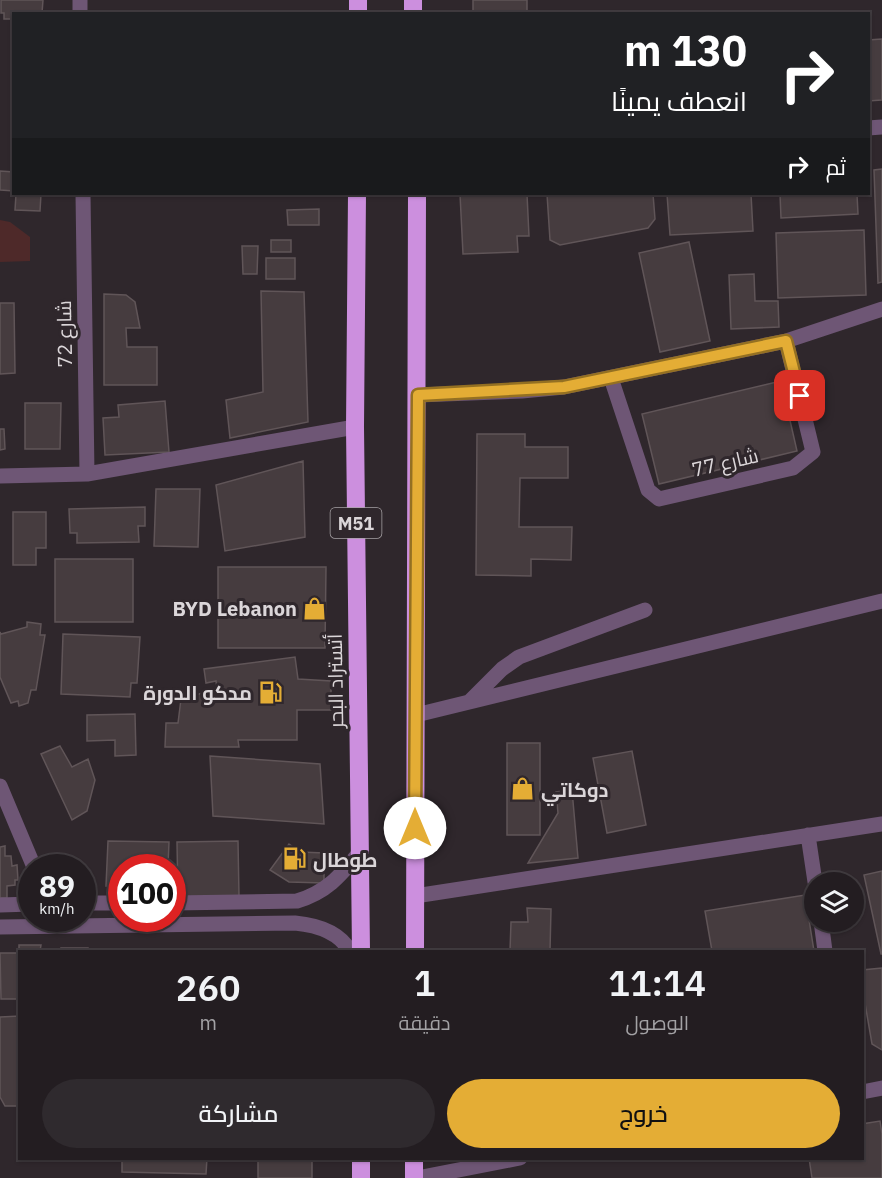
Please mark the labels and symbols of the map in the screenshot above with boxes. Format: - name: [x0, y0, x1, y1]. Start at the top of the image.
- street label: شارع 72: [50, 300, 79, 368]
- pin: [774, 370, 825, 421]
- street label: شارع 77: [689, 441, 761, 484]
- road number: M51: [330, 508, 382, 538]
- place label: BYD Lebanon: [173, 595, 297, 622]
- shop icon: BYD Lebanon: [302, 595, 328, 621]
- street label: أتستراد البحر: [321, 634, 349, 729]
- place label: مدكو الدورة: [143, 679, 252, 706]
- fuel station icon: مدكو الدورة: [257, 679, 283, 705]
- shop icon: دوكاتي: [510, 776, 536, 802]
- place label: دوكاتي: [541, 776, 609, 806]
- position arrow: [383, 796, 447, 860]
- fuel station icon: طوطال: [282, 846, 308, 872]
- place label: طوطال: [313, 846, 378, 873]
- speed limit sign: 100: [108, 854, 186, 932]

